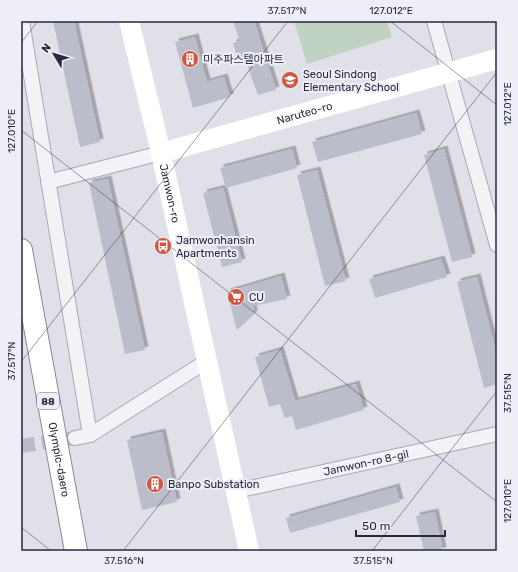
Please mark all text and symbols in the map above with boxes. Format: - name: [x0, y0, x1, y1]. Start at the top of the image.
- text: 37.517°N: [267, 5, 307, 17]
- text: 127.012°E: [369, 5, 413, 17]
- north arrow: [34, 34, 74, 74]
- text: N: [39, 41, 54, 55]
- building icon: 미주파스텔아파트: [180, 49, 200, 69]
- place label: 미주파스텔아파트: [203, 53, 284, 66]
- place label: Seoul Sindong Elementary School: [303, 68, 399, 94]
- school or university icon: Seoul Sindong Elementary School: [280, 70, 300, 90]
- text: 127.012°E: [502, 82, 514, 126]
- street label: Naruteo-ro: [275, 99, 334, 127]
- text: 127.010°E: [6, 109, 18, 153]
- street label: Jamwon-ro: [157, 163, 182, 224]
- place label: Jamwonhansin Apartments: [176, 234, 255, 260]
- bus stop icon: Jamwonhansin Apartments: [153, 236, 173, 256]
- supermarket icon: CU: [226, 287, 246, 307]
- place label: CU: [249, 291, 264, 304]
- text: 37.517°N: [6, 341, 18, 381]
- text: 37.515°N: [502, 373, 514, 413]
- road number: 88: [37, 393, 59, 409]
- street label: Olympic-daero: [46, 421, 72, 498]
- street label: Jamwon-ro 8-gil: [322, 447, 410, 479]
- building icon: Banpo Substation: [145, 474, 165, 494]
- place label: Banpo Substation: [168, 478, 260, 491]
- text: 127.010°E: [502, 479, 514, 523]
- scale bar: [356, 512, 445, 538]
- text: 50 m: [362, 519, 390, 533]
- text: 37.516°N: [104, 555, 144, 567]
- text: 37.515°N: [353, 555, 393, 567]

